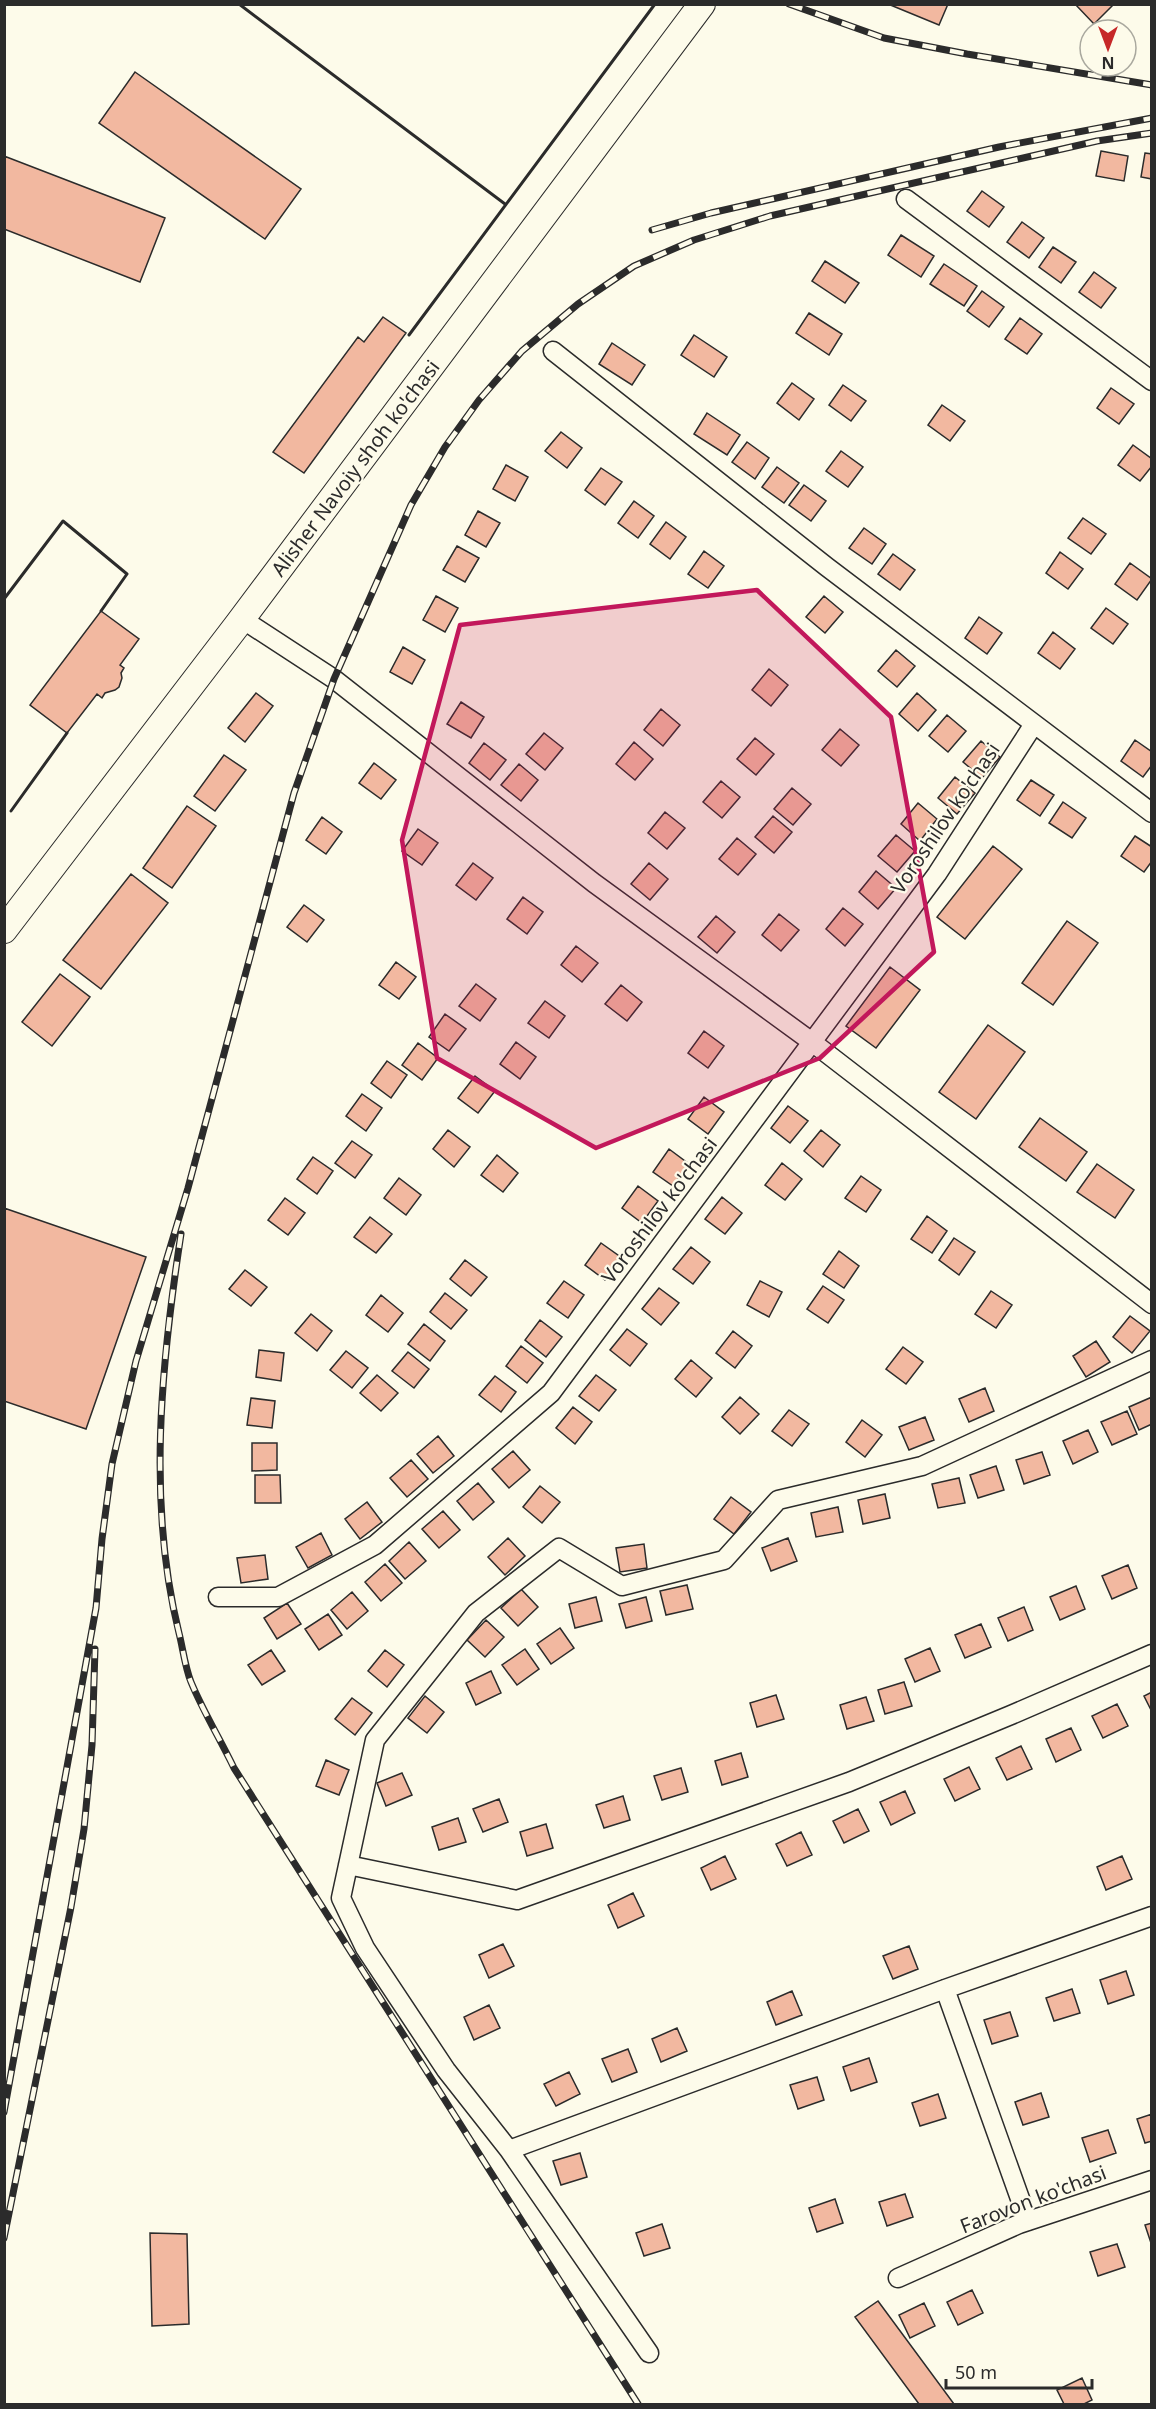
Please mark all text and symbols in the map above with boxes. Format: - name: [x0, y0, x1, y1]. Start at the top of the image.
- north arrow: [1078, 18, 1138, 78]
- text: N: [1101, 52, 1115, 74]
- street label: Alisher Navoiy shoh ko'chasi: [265, 354, 445, 582]
- street label: Voroshilov ko'chasi: [884, 737, 1006, 899]
- street label: Voroshilov ko'chasi: [595, 1131, 723, 1289]
- street label: Farovon ko'chasi: [956, 2159, 1110, 2239]
- scale bar: [946, 2352, 1092, 2390]
- text: 50 m: [955, 2360, 997, 2384]

